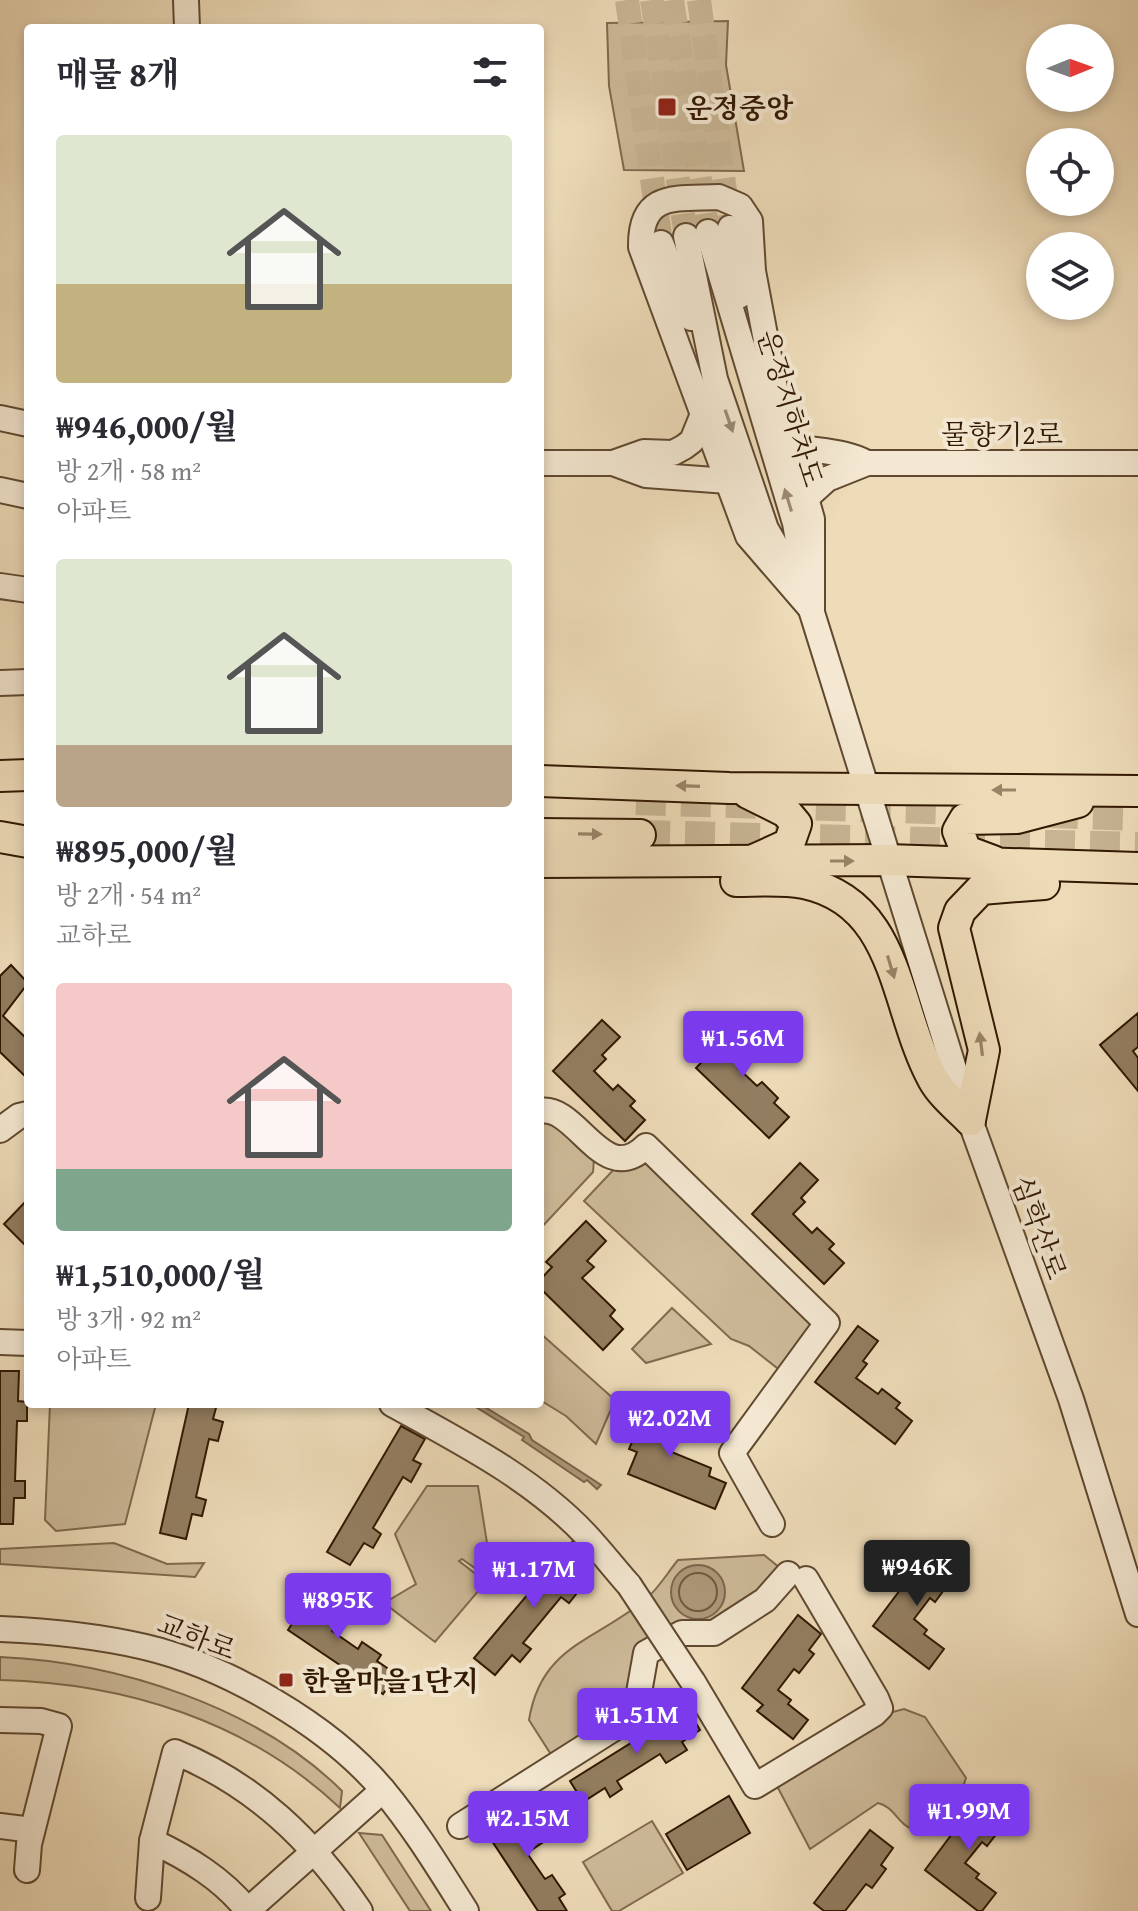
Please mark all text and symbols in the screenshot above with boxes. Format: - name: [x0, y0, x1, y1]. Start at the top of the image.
- north arrow: [1026, 24, 1114, 112]
- map controls: [1026, 24, 1114, 320]
- text: 매물 8개: [56, 49, 180, 98]
- icon: filters: [468, 50, 512, 94]
- place label: 운정중앙: [685, 87, 794, 128]
- marker: 운정중앙: [656, 96, 678, 118]
- button: locate: [1026, 128, 1114, 216]
- icon: home: [212, 187, 356, 331]
- button: layers: [1026, 232, 1114, 320]
- street label: 운정지하차도: [748, 324, 834, 492]
- text: ₩946,000/월: [56, 401, 238, 450]
- one-way arrow: [724, 409, 736, 433]
- street label: 물향기2로: [941, 413, 1063, 454]
- text: 방 2개 · 58 m²: [56, 451, 201, 490]
- one-way arrow: [781, 487, 794, 511]
- text: 아파트: [56, 491, 131, 530]
- icon: home: [212, 611, 356, 755]
- one-way arrow: [675, 780, 700, 793]
- one-way arrow: [991, 784, 1016, 796]
- text: ₩895,000/월: [56, 825, 238, 874]
- one-way arrow: [578, 828, 603, 840]
- one-way arrow: [830, 854, 855, 867]
- text: 방 2개 · 54 m²: [56, 875, 201, 914]
- text: 교하로: [56, 915, 131, 954]
- one-way arrow: [885, 955, 898, 979]
- pin: ₩1.56M: [678, 1011, 808, 1079]
- text: ₩1.56M: [701, 1017, 785, 1056]
- one-way arrow: [974, 1031, 987, 1056]
- icon: home: [212, 1035, 356, 1179]
- street label: 심학산로: [1002, 1169, 1078, 1285]
- text: ₩1,510,000/월: [56, 1249, 265, 1298]
- text: 방 3개 · 92 m²: [56, 1299, 201, 1338]
- text: 아파트: [56, 1339, 131, 1378]
- pin: ₩2.02M: [605, 1391, 735, 1459]
- text: ₩2.02M: [628, 1397, 712, 1436]
- pin: ₩946K: [861, 1540, 973, 1608]
- pin: ₩1.17M: [469, 1542, 599, 1610]
- text: ₩946K: [882, 1546, 952, 1585]
- text: ₩1.17M: [492, 1548, 576, 1587]
- pin: ₩895K: [282, 1573, 394, 1641]
- text: ₩895K: [303, 1579, 373, 1618]
- street label: 교하로: [152, 1602, 242, 1670]
- place label: 한울마을1단지: [302, 1660, 479, 1701]
- marker: 한울마을1단지: [277, 1671, 295, 1689]
- pin: ₩1.51M: [572, 1688, 702, 1756]
- text: ₩1.51M: [595, 1694, 679, 1733]
- pin: ₩1.99M: [904, 1784, 1034, 1852]
- text: ₩1.99M: [927, 1790, 1011, 1829]
- pin: ₩2.15M: [463, 1791, 593, 1859]
- text: ₩2.15M: [486, 1797, 570, 1836]

